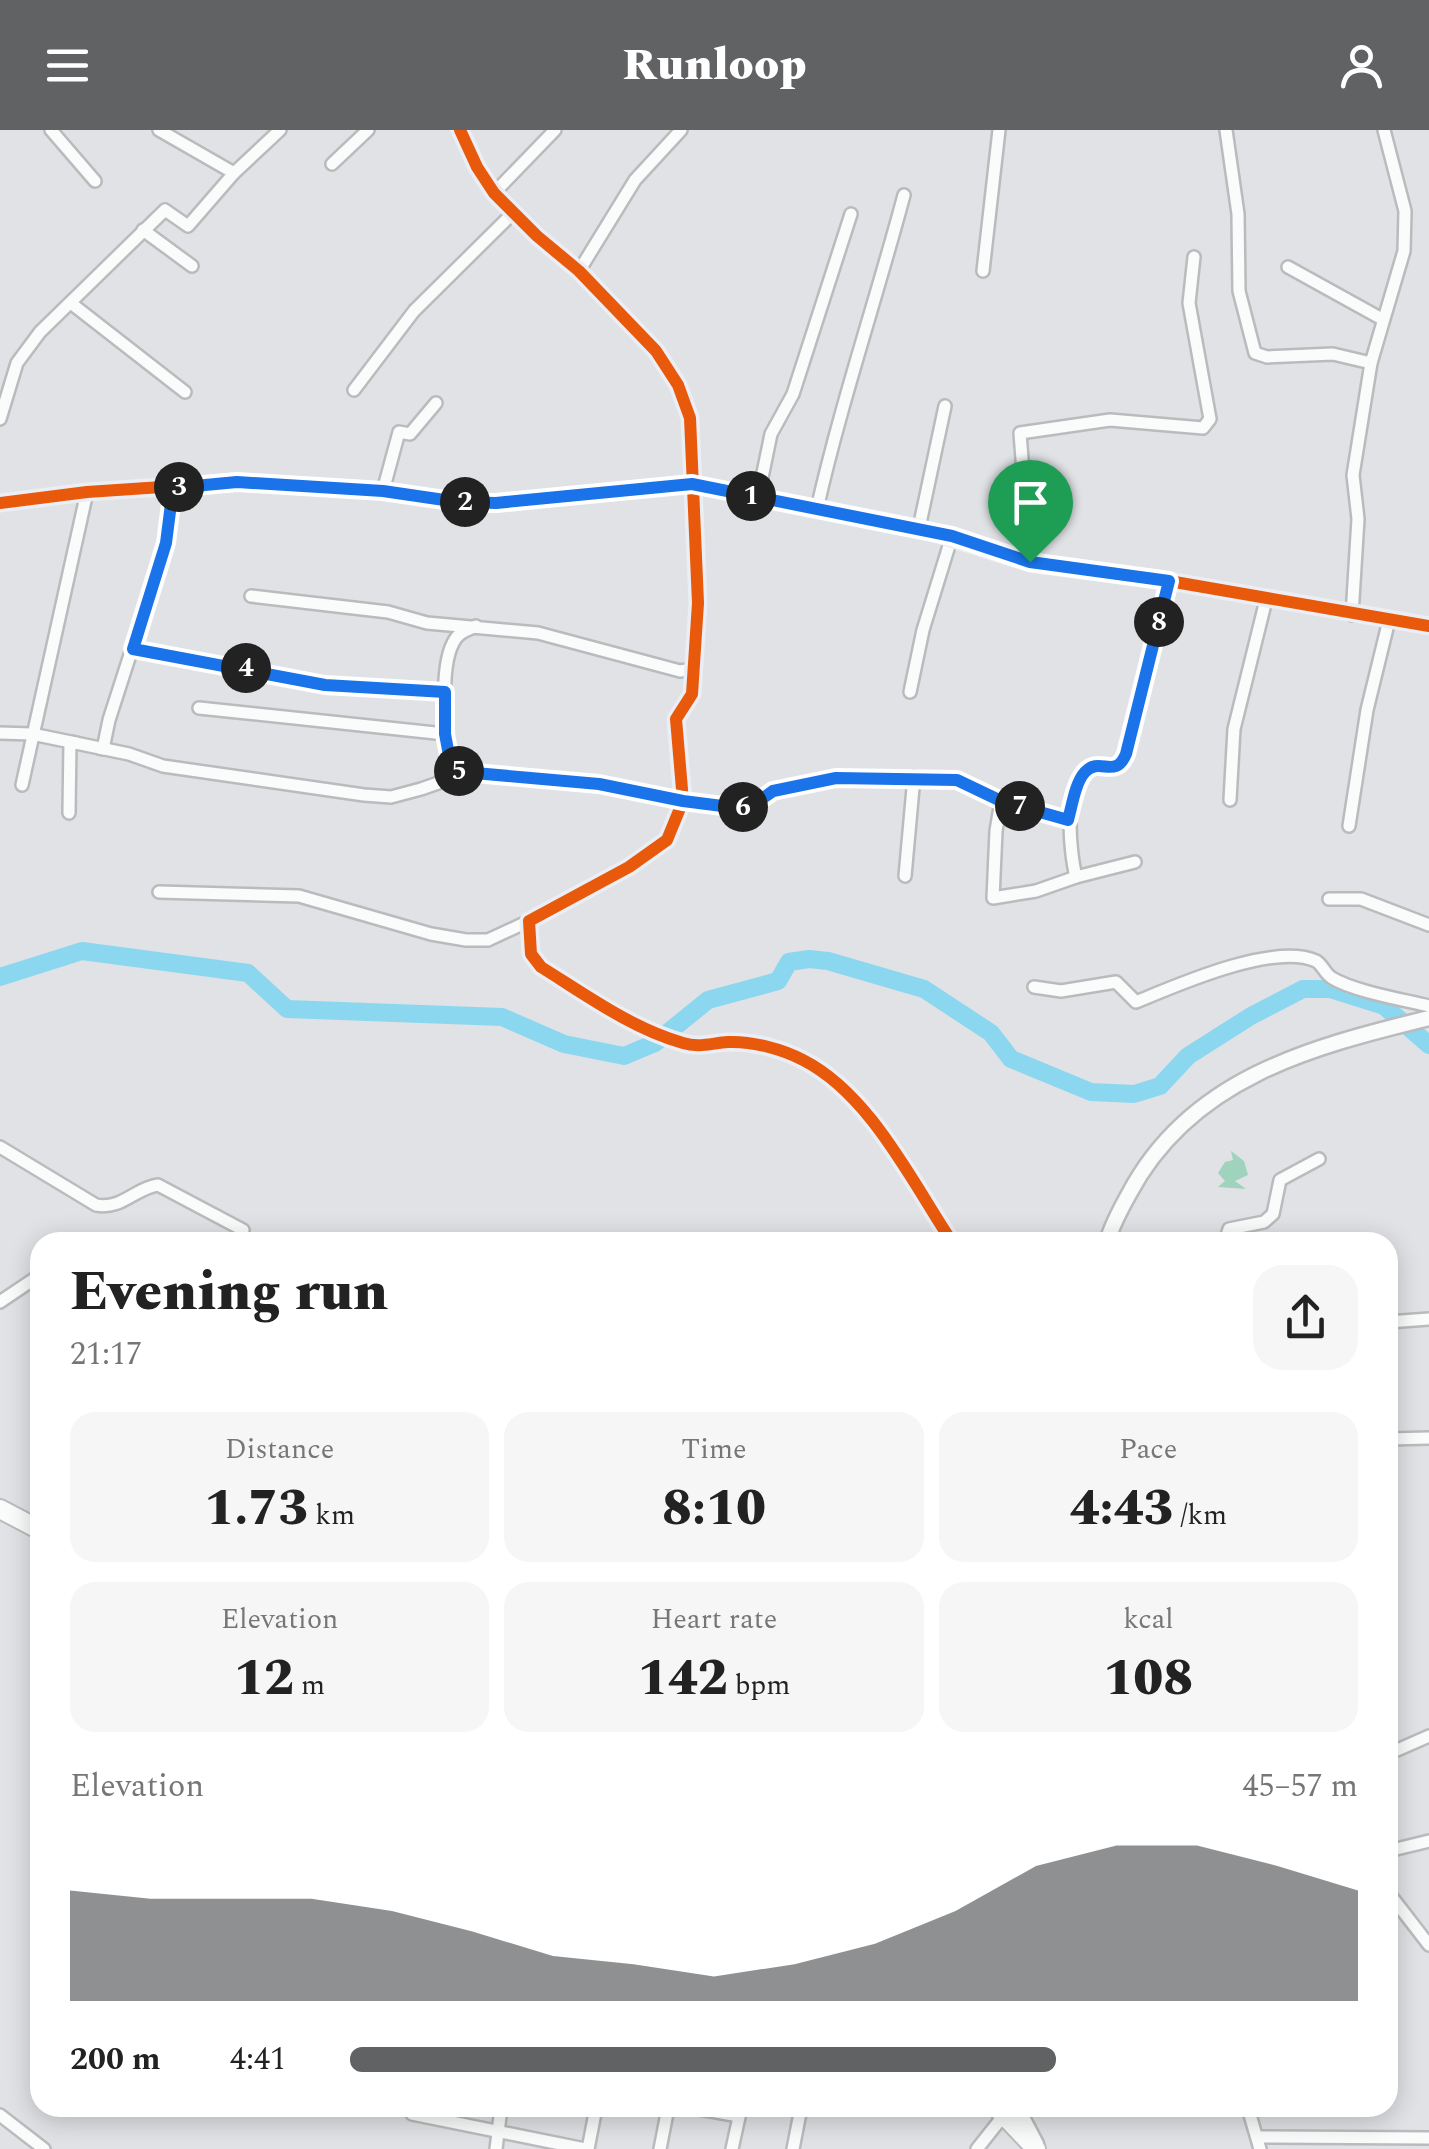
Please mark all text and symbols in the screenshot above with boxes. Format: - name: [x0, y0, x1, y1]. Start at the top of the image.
- text: Runloop: [623, 31, 806, 100]
- icon: menu: [40, 38, 95, 93]
- icon: person: [1334, 38, 1389, 93]
- pin: [988, 460, 1073, 563]
- pin: 3: [154, 462, 204, 512]
- text: 3: [171, 465, 187, 508]
- pin: 1: [726, 471, 776, 521]
- text: 1: [743, 474, 759, 517]
- icon: arrive: [1003, 475, 1058, 530]
- pin: 2: [440, 477, 490, 527]
- text: 2: [457, 480, 473, 523]
- pin: 8: [1134, 597, 1184, 647]
- text: 8: [1151, 600, 1167, 643]
- pin: 4: [221, 643, 271, 693]
- text: 4: [238, 646, 254, 689]
- pin: 5: [434, 746, 484, 796]
- text: 5: [451, 749, 467, 792]
- pin: 7: [995, 781, 1045, 831]
- pin: 6: [718, 782, 768, 832]
- text: 7: [1012, 784, 1028, 827]
- text: 6: [735, 785, 751, 828]
- text: Evening run: [70, 1251, 388, 1334]
- button: share: [1253, 1265, 1358, 1370]
- text: 21:17: [70, 1330, 142, 1379]
- text: Distance: [225, 1428, 334, 1471]
- text: Time: [681, 1428, 747, 1471]
- text: Pace: [1119, 1428, 1177, 1471]
- text: 1.73: [204, 1471, 308, 1547]
- text: 8:10: [662, 1471, 766, 1547]
- text: 4:43: [1069, 1471, 1173, 1547]
- text: km: [308, 1494, 355, 1537]
- text: /km: [1173, 1494, 1227, 1537]
- text: Elevation: [221, 1598, 338, 1641]
- text: Heart rate: [651, 1598, 777, 1641]
- text: kcal: [1123, 1598, 1173, 1641]
- text: 12: [234, 1641, 294, 1717]
- text: 142: [638, 1641, 728, 1717]
- text: 108: [1103, 1641, 1193, 1717]
- text: m: [294, 1664, 325, 1707]
- text: bpm: [728, 1664, 790, 1707]
- text: Elevation: [70, 1762, 204, 1811]
- text: 45–57 m: [1242, 1762, 1358, 1811]
- text: 200 m: [70, 2035, 161, 2084]
- text: 4:41: [230, 2035, 286, 2084]

